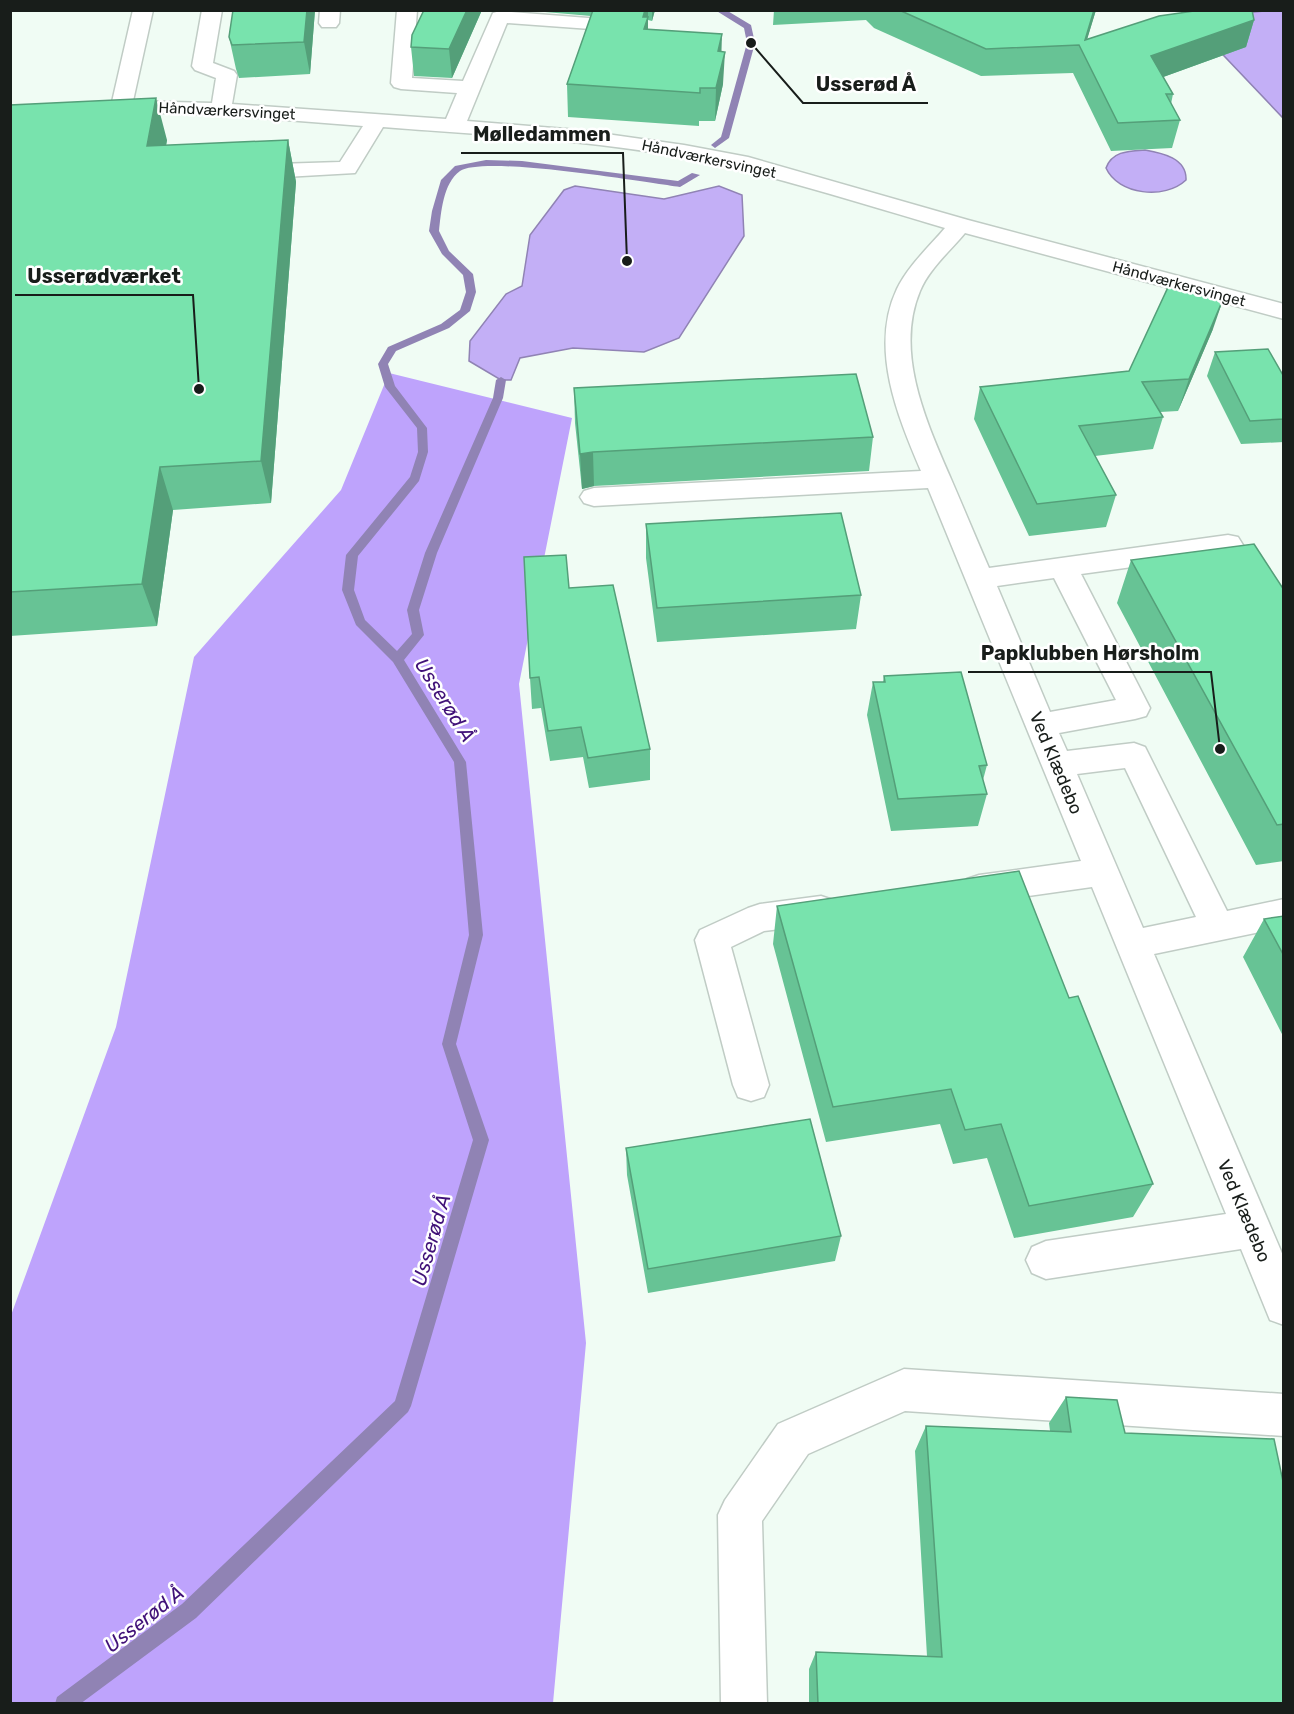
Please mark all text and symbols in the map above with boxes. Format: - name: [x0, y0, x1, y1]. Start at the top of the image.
- callout: Usserød Å: [803, 65, 928, 103]
- text: Usserød Å: [816, 72, 917, 96]
- street label: Håndværkersvinget: [158, 98, 296, 124]
- callout: Mølledammen: [461, 115, 623, 153]
- text: Mølledammen: [473, 122, 611, 146]
- street label: Håndværkersvinget: [640, 136, 778, 182]
- callout: Usserødværket: [15, 257, 193, 295]
- street label: Håndværkersvinget: [1110, 258, 1248, 310]
- text: Usserødværket: [27, 264, 181, 288]
- callout: Papklubben Hørsholm: [968, 634, 1211, 672]
- text: Papklubben Hørsholm: [981, 641, 1199, 665]
- water label: Usserød Å: [410, 654, 480, 746]
- street label: Ved Klædebo: [1025, 708, 1087, 818]
- street label: Ved Klædebo: [1213, 1156, 1275, 1266]
- water label: Usserød Å: [406, 1191, 456, 1289]
- water label: Usserød Å: [99, 1580, 189, 1658]

